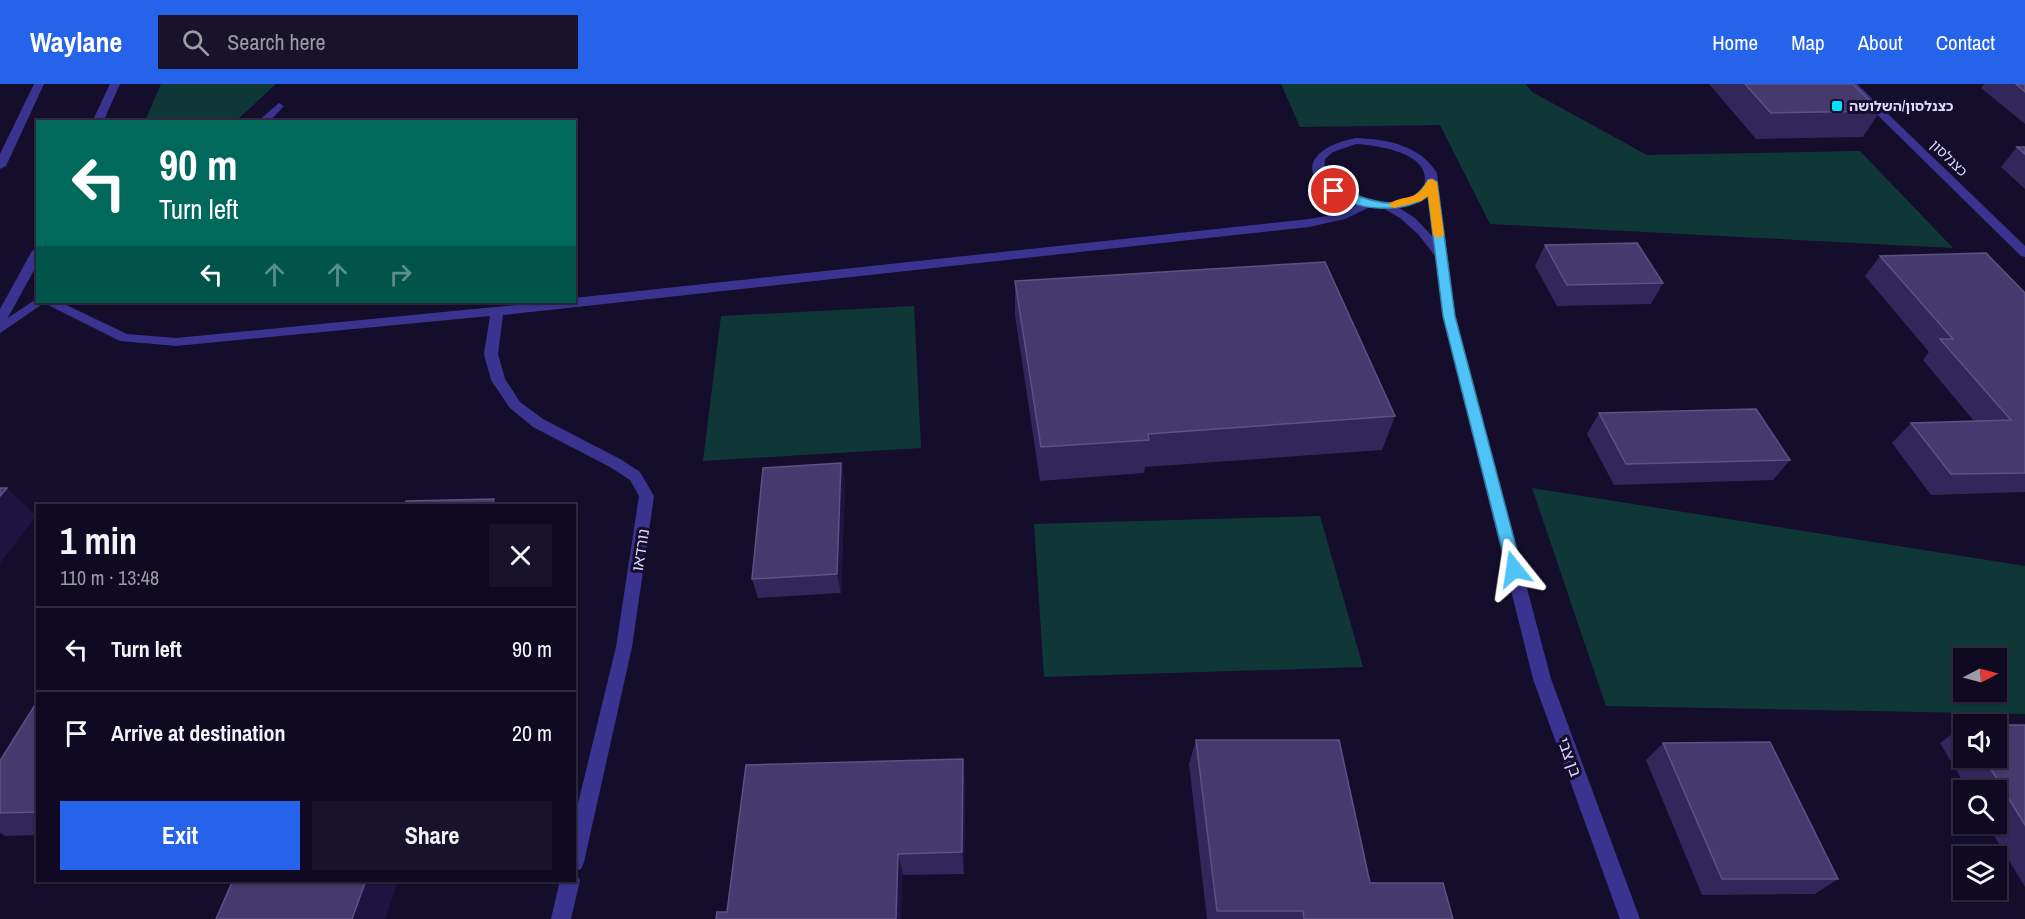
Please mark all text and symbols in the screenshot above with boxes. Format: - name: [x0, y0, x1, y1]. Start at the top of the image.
- search box: [158, 15, 578, 69]
- text: Waylane: [30, 23, 122, 61]
- icon: search: [179, 26, 212, 59]
- text: Search here: [227, 27, 326, 57]
- text: Home: [1712, 28, 1758, 57]
- text: Map: [1791, 28, 1825, 57]
- text: About: [1858, 28, 1903, 57]
- text: Contact: [1936, 28, 1995, 57]
- place label: כצנלסון/השלושה: [1849, 97, 1953, 115]
- marker: כצנלסון/השלושה: [1830, 99, 1844, 113]
- street label: כצנלסון: [1927, 136, 1971, 180]
- text: 90 m: [159, 137, 238, 193]
- icon: left: [60, 144, 138, 222]
- pin: [1308, 165, 1359, 216]
- icon: arrive: [1317, 174, 1350, 207]
- text: Turn left: [159, 191, 238, 227]
- icon: left: [195, 258, 228, 291]
- icon: ahead: [258, 258, 291, 291]
- icon: ahead: [321, 258, 354, 291]
- icon: right: [384, 258, 417, 291]
- text: 1 min: [60, 517, 137, 565]
- button: close: [489, 524, 552, 587]
- street label: נורדאו: [626, 527, 654, 573]
- position arrow: [1482, 537, 1546, 601]
- text: 110 m · 13:48: [60, 564, 159, 591]
- icon: left: [60, 633, 93, 666]
- text: Turn left: [111, 634, 182, 664]
- text: 90 m: [512, 634, 552, 664]
- north arrow: [1953, 648, 2007, 702]
- map controls: [1953, 648, 2007, 900]
- button: sound: [1953, 714, 2007, 768]
- icon: arrive: [60, 717, 93, 750]
- text: Arrive at destination: [111, 718, 285, 748]
- text: 20 m: [512, 718, 552, 748]
- street label: בן צבי: [1553, 734, 1587, 780]
- button: search: [1953, 780, 2007, 834]
- button: Exit: [60, 801, 300, 870]
- button: Share: [312, 801, 552, 870]
- button: layers: [1953, 846, 2007, 900]

